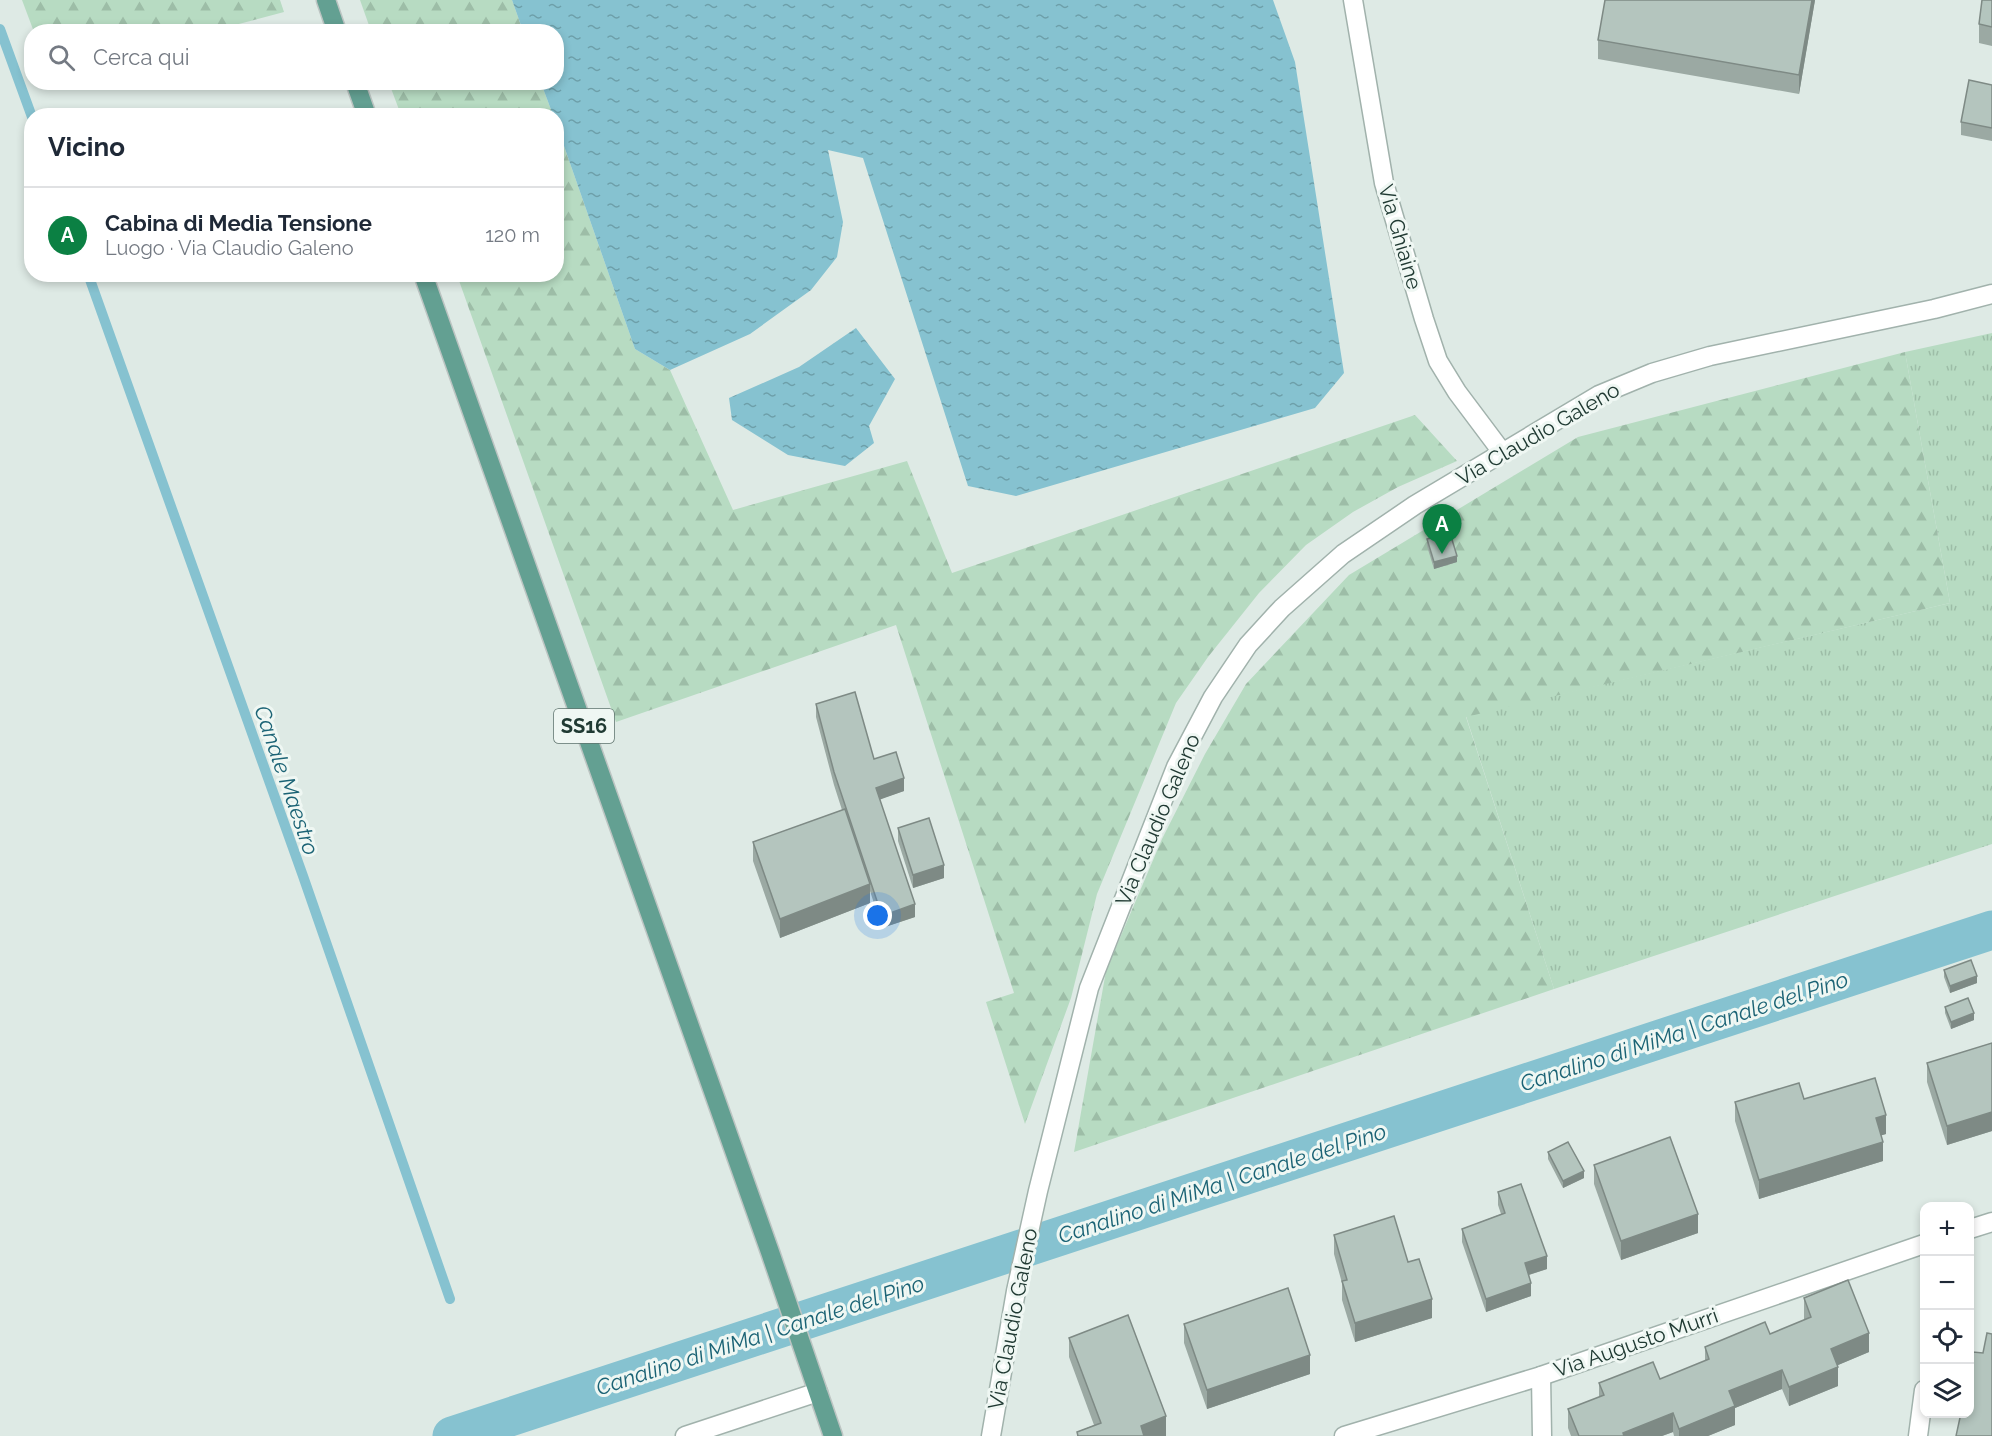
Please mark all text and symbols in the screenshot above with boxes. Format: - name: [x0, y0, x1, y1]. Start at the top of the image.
- search box: [24, 24, 564, 90]
- icon: search: [45, 41, 78, 74]
- text: Cerca qui: [93, 44, 190, 70]
- text: Vicino: [48, 132, 125, 162]
- street label: Via Ghiaine: [1374, 181, 1427, 292]
- text: Cabina di Media Tensione: [105, 210, 372, 236]
- text: A: [61, 223, 74, 247]
- text: 120 m: [485, 223, 540, 247]
- text: Luogo · Via Claudio Galeno: [105, 236, 354, 260]
- street label: Via Claudio Galeno: [1452, 377, 1624, 490]
- pin: A: [1422, 504, 1462, 554]
- water label: Canale Maestro: [249, 702, 325, 858]
- road number: SS16: [554, 709, 614, 743]
- street label: Via Claudio Galeno: [1110, 730, 1205, 910]
- your location: [863, 901, 892, 930]
- water label: Canalino di MiMa | Canale del Pino: [1517, 966, 1851, 1096]
- water label: Canalino di MiMa | Canale del Pino: [1055, 1118, 1389, 1248]
- map controls: [1920, 1202, 1974, 1418]
- button: +: [1920, 1202, 1974, 1256]
- street label: Via Claudio Galeno: [983, 1226, 1042, 1412]
- button: −: [1920, 1256, 1974, 1310]
- water label: Canalino di MiMa | Canale del Pino: [593, 1270, 927, 1400]
- street label: Via Augusto Murri: [1550, 1303, 1721, 1382]
- button: locate: [1920, 1310, 1974, 1364]
- button: layers: [1920, 1364, 1974, 1418]

